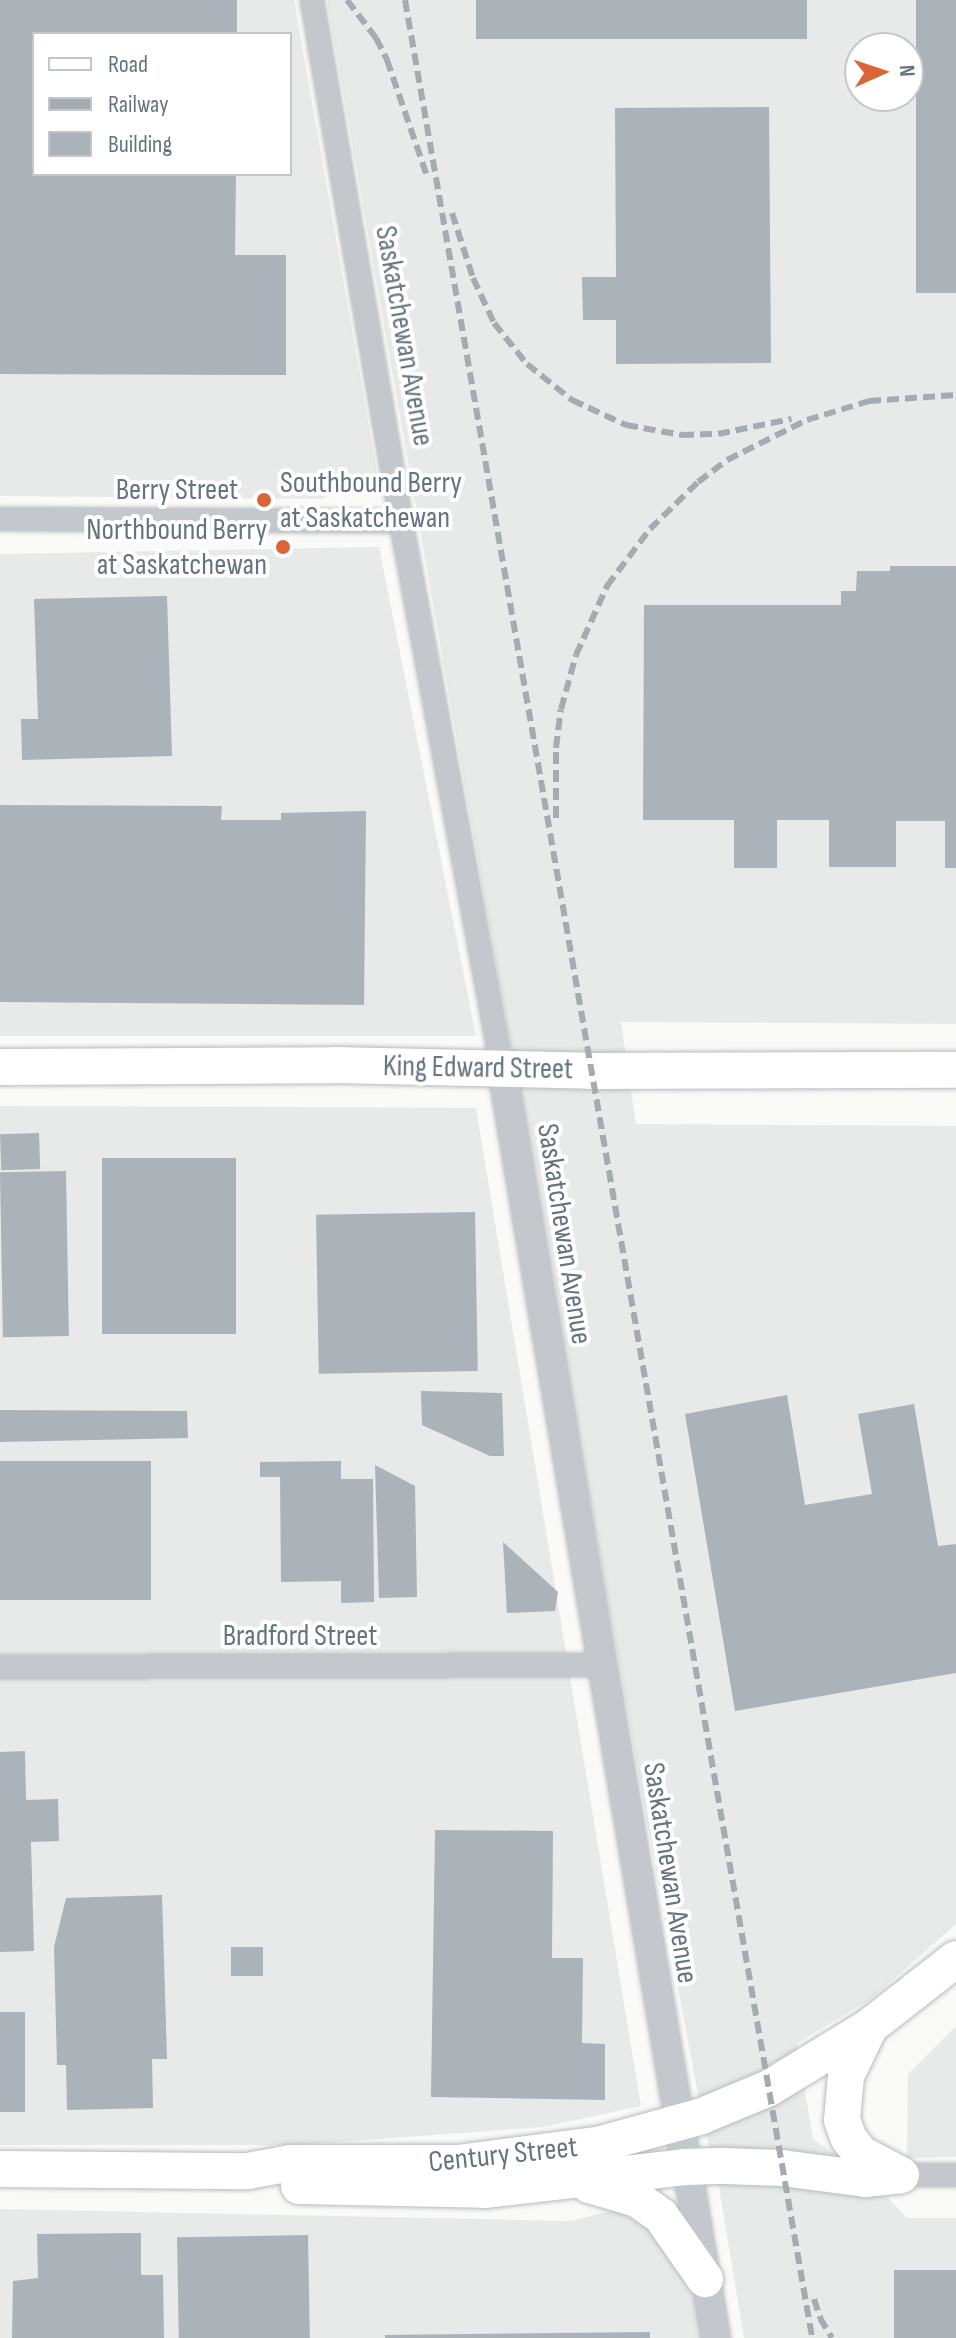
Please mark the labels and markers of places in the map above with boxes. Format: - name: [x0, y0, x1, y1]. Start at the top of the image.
- place label: Southbound Berry at Saskatchewan: [280, 465, 462, 536]
- marker: Southbound Berry at Saskatchewan: [255, 491, 273, 509]
- place label: Northbound Berry at Saskatchewan: [86, 512, 267, 582]
- marker: Northbound Berry at Saskatchewan: [274, 538, 292, 556]

